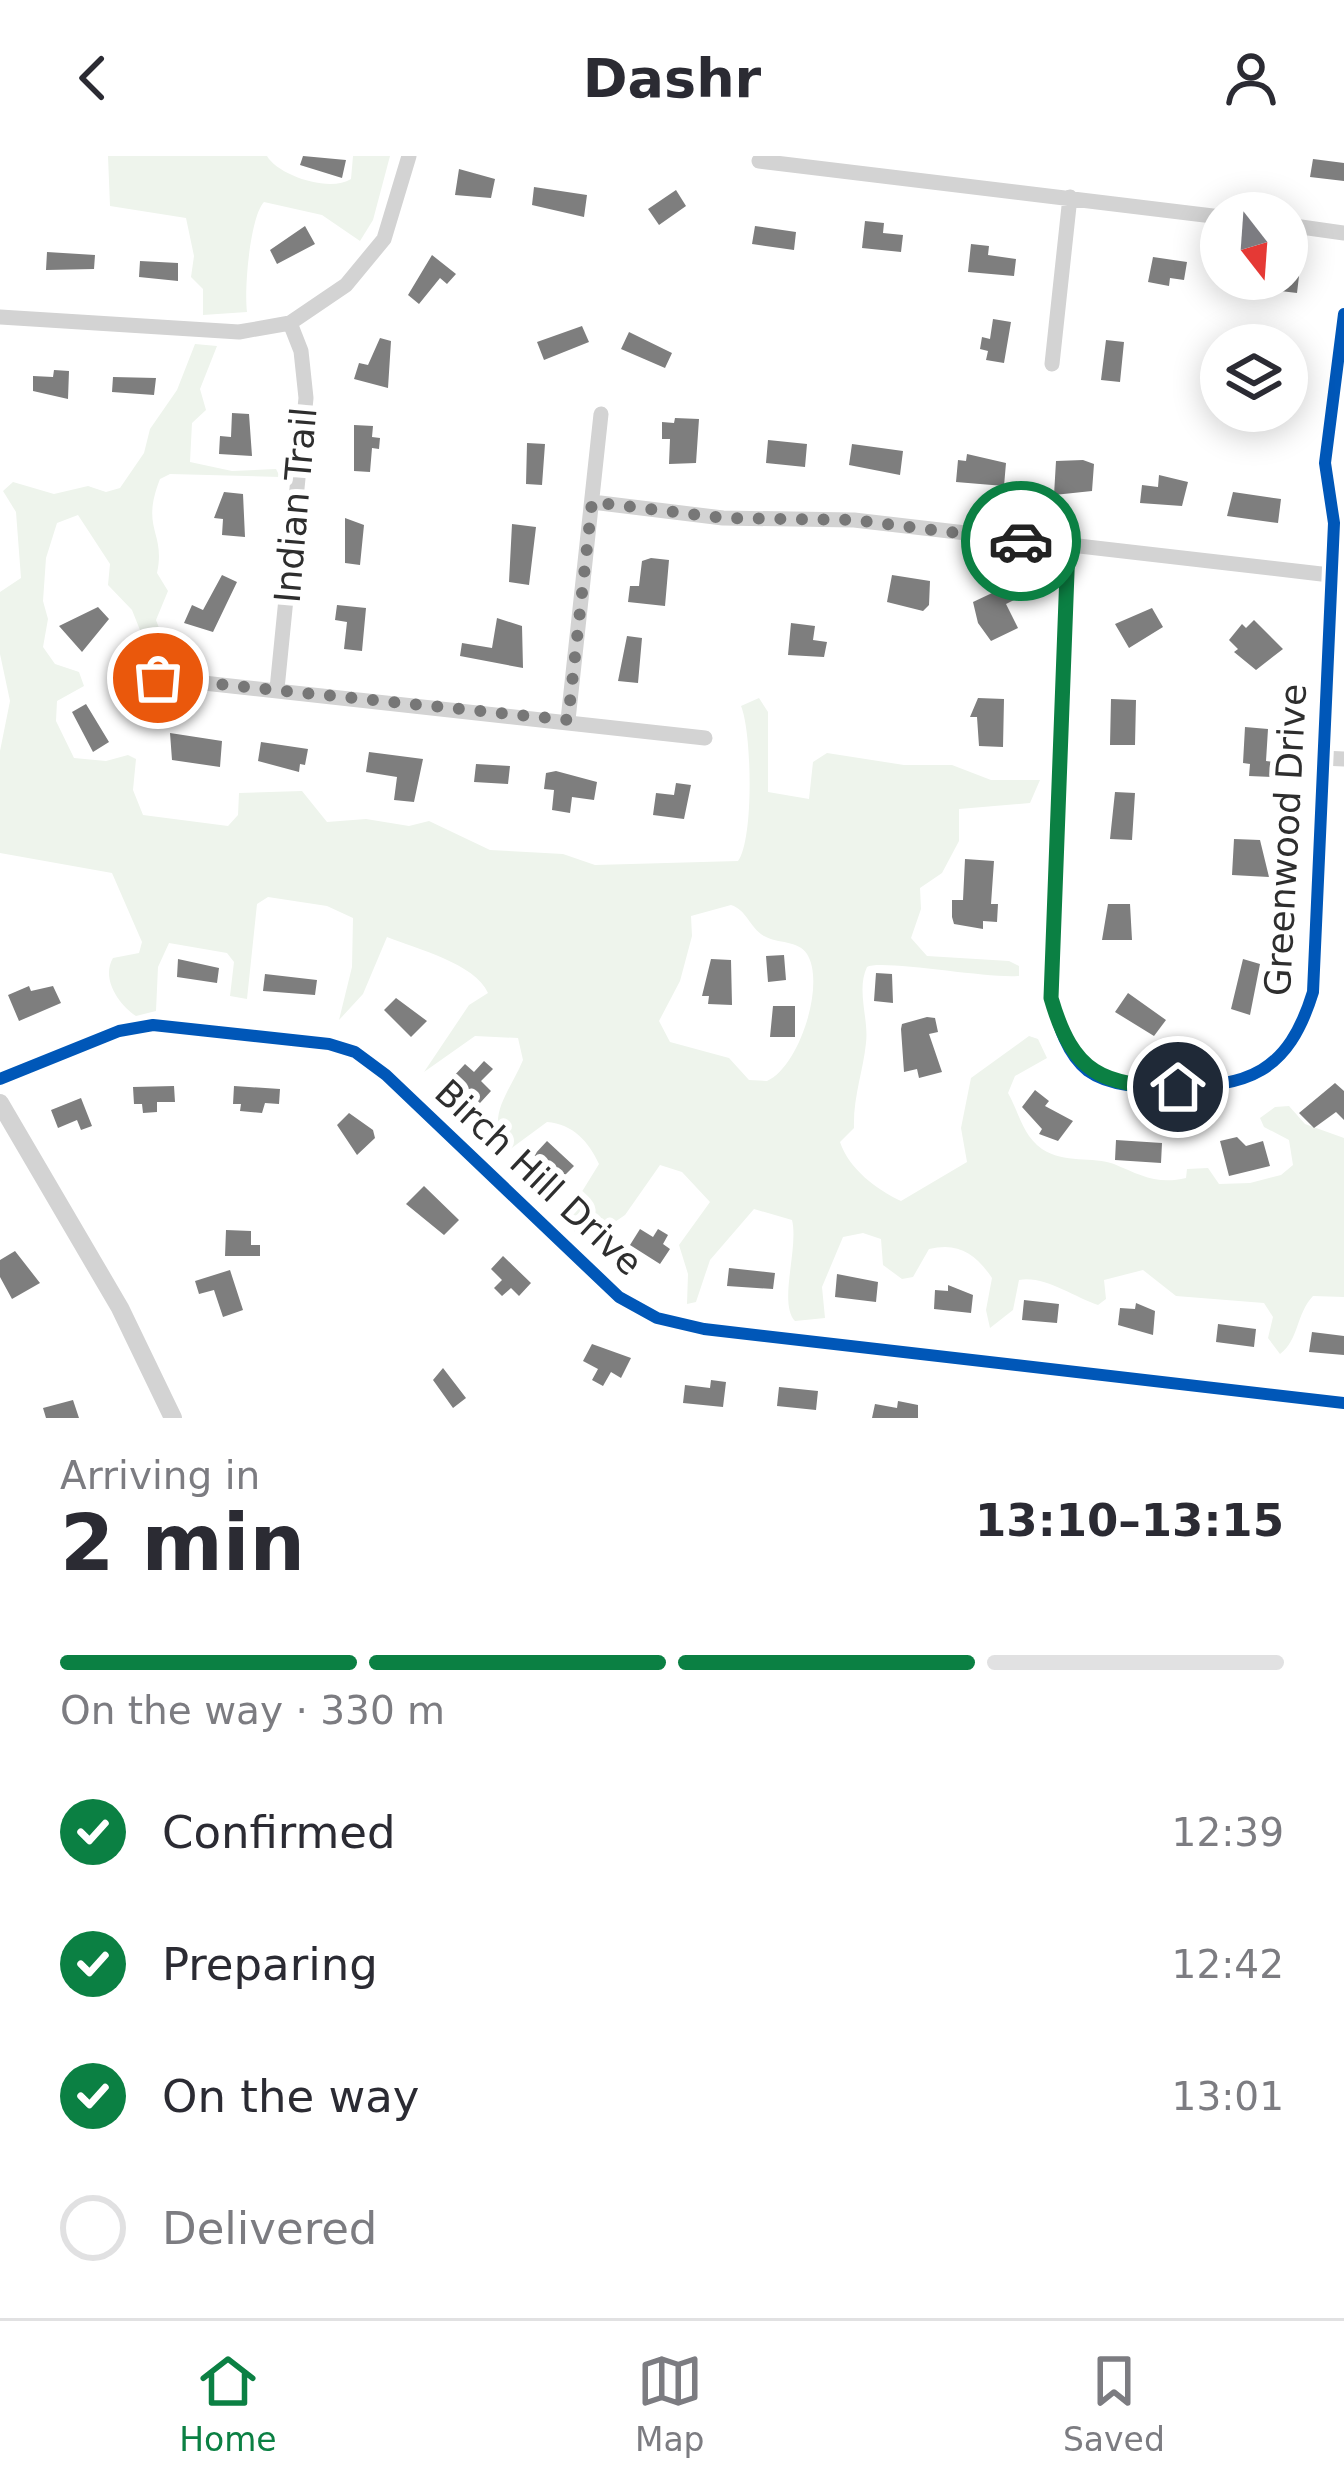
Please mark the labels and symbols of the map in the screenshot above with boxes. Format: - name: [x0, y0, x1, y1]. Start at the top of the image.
- north arrow: [1200, 192, 1308, 300]
- street label: Indian Trail: [267, 406, 324, 605]
- courier: [961, 481, 1081, 601]
- pin: [107, 627, 209, 729]
- street label: Greenwood Drive: [1257, 683, 1314, 997]
- pin: [1127, 1036, 1229, 1138]
- street label: Birch Hill Drive: [427, 1071, 650, 1283]

